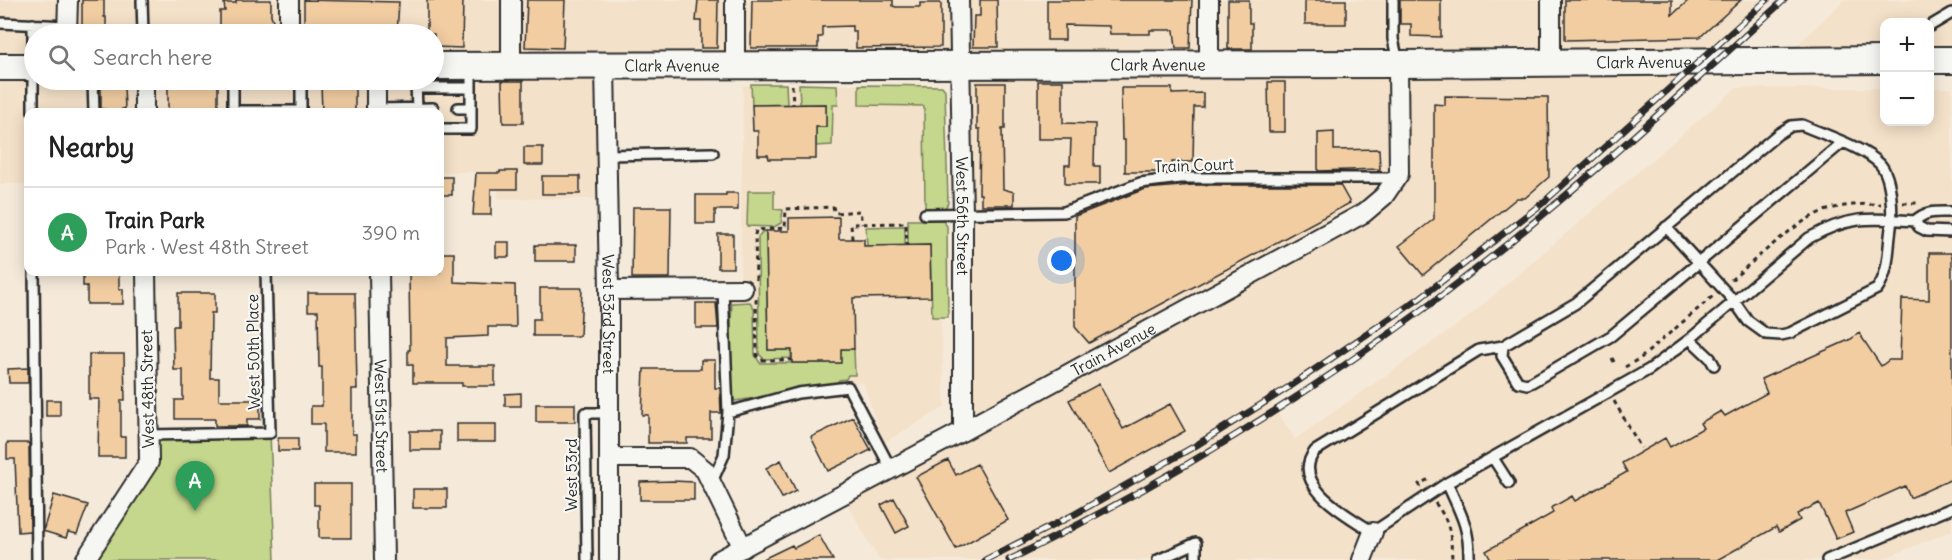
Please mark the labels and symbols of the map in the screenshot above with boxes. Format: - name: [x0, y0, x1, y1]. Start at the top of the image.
- street label: Clark Avenue: [1596, 52, 1692, 72]
- street label: Clark Avenue: [1110, 54, 1206, 75]
- street label: Clark Avenue: [624, 55, 720, 76]
- street label: Train Court: [1154, 154, 1235, 176]
- street label: West 56th Street: [952, 156, 973, 276]
- your location: [1047, 246, 1076, 275]
- street label: West 53rd Street: [598, 254, 619, 374]
- street label: West 50th Place: [242, 294, 264, 410]
- street label: Train Avenue: [1068, 318, 1159, 380]
- street label: West 48th Street: [136, 329, 158, 449]
- street label: West 51st Street: [371, 359, 392, 474]
- street label: West 53rd: [561, 438, 581, 512]
- pin: A: [176, 462, 214, 511]

